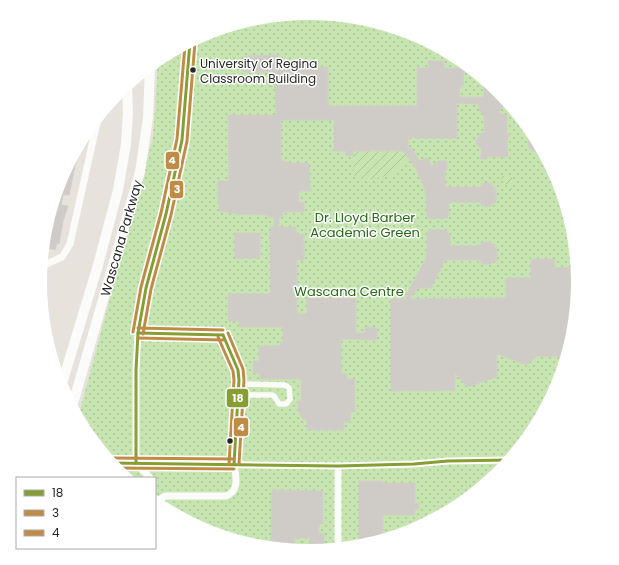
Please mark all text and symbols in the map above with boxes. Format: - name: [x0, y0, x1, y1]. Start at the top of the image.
- place label: University of Regina Classroom Building: [200, 55, 317, 87]
- marker: University of Regina Classroom Building: [188, 65, 198, 75]
- line badge: 4: [165, 151, 180, 170]
- text: 4: [168, 152, 176, 168]
- street label: Wascana Parkway: [96, 177, 147, 299]
- line badge: 3: [169, 180, 184, 199]
- text: 3: [174, 181, 181, 197]
- park label: Dr. Lloyd Barber Academic Green: [310, 208, 420, 242]
- park label: Wascana Centre: [294, 282, 404, 301]
- line badge: 18: [226, 388, 249, 408]
- text: 18: [232, 390, 244, 406]
- line badge: 4: [233, 417, 249, 437]
- text: 4: [237, 419, 245, 435]
- unlabelled marker: [225, 436, 235, 446]
- legend: [16, 477, 156, 549]
- text: 18: [52, 484, 63, 501]
- text: 3: [52, 504, 59, 521]
- text: 4: [52, 524, 60, 541]

